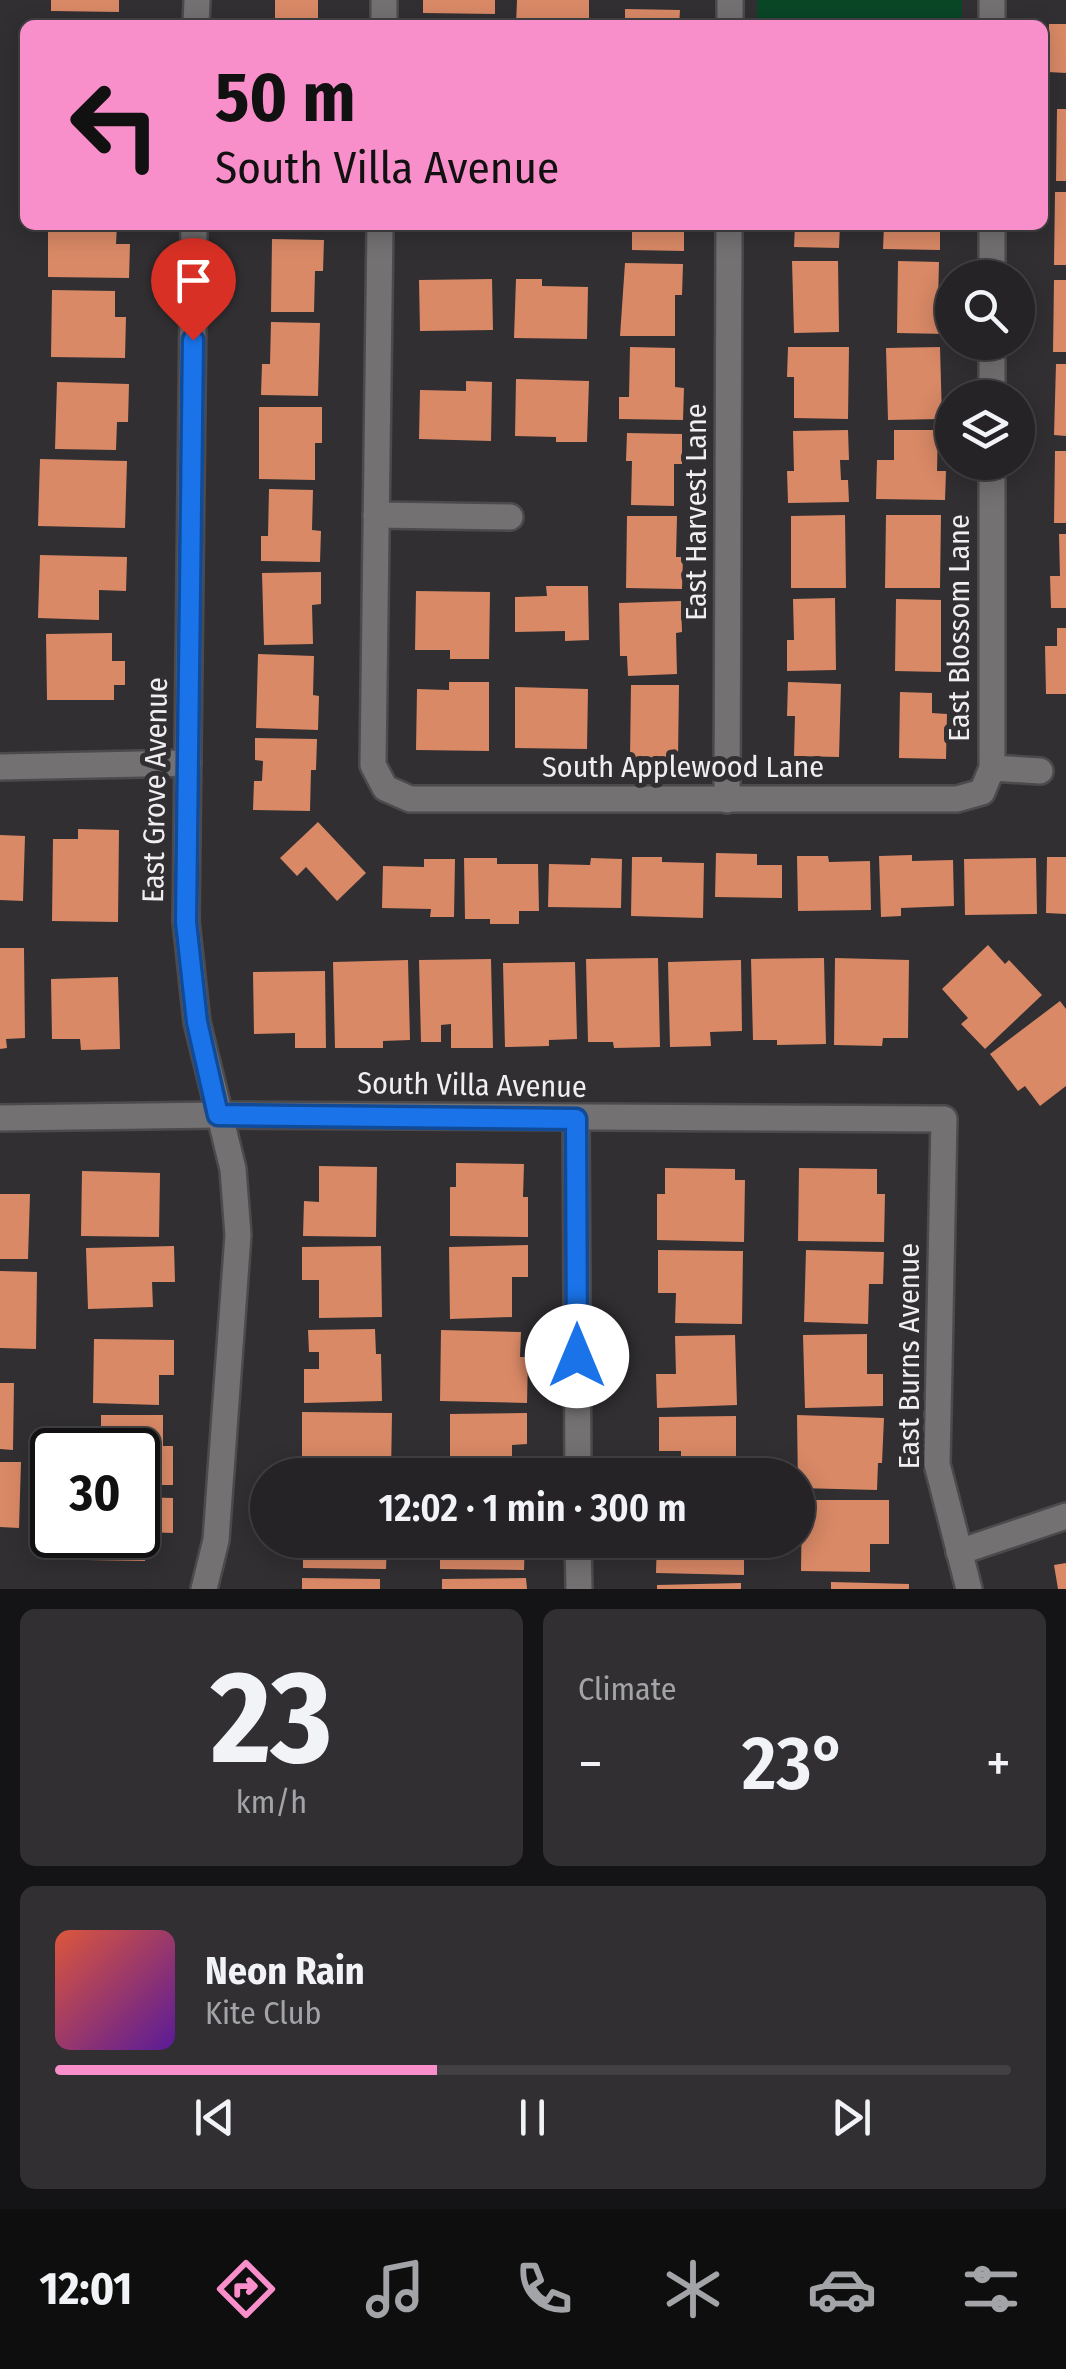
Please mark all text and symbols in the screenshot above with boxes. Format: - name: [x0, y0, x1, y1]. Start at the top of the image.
- text: 50 m: [215, 56, 356, 140]
- icon: left: [50, 60, 180, 190]
- text: South Villa Avenue: [215, 141, 559, 195]
- pin: [151, 238, 236, 341]
- icon: arrive: [166, 253, 221, 308]
- map controls: [935, 260, 1035, 480]
- button: search: [935, 260, 1035, 360]
- button: layers: [935, 380, 1035, 480]
- street label: East Harvest Lane: [678, 403, 714, 621]
- street label: East Blossom Lane: [941, 514, 977, 742]
- street label: East Grove Avenue: [135, 677, 175, 903]
- street label: South Applewood Lane: [542, 749, 824, 785]
- street label: South Villa Avenue: [357, 1065, 587, 1105]
- street label: East Burns Avenue: [891, 1243, 927, 1469]
- position arrow: [525, 1304, 629, 1408]
- speed limit sign: 30: [30, 1428, 160, 1558]
- text: 12:02 · 1 min · 300 m: [378, 1485, 687, 1531]
- text: 23: [211, 1640, 332, 1796]
- text: Climate: [578, 1670, 677, 1708]
- text: 23°: [742, 1719, 847, 1809]
- text: −: [578, 1731, 603, 1797]
- text: +: [986, 1731, 1011, 1797]
- text: km/h: [236, 1783, 307, 1821]
- text: Neon Rain: [205, 1948, 365, 1994]
- text: Kite Club: [205, 1994, 321, 2032]
- icon: previous: [187, 2090, 242, 2145]
- icon: pause: [505, 2090, 560, 2145]
- icon: next: [824, 2090, 879, 2145]
- icon: directions: [211, 2254, 281, 2324]
- icon: music: [360, 2254, 430, 2324]
- icon: phone: [509, 2254, 579, 2324]
- icon: climate: [658, 2254, 728, 2324]
- icon: car: [807, 2254, 877, 2324]
- icon: filters: [956, 2254, 1026, 2324]
- text: 12:01: [40, 2262, 132, 2316]

